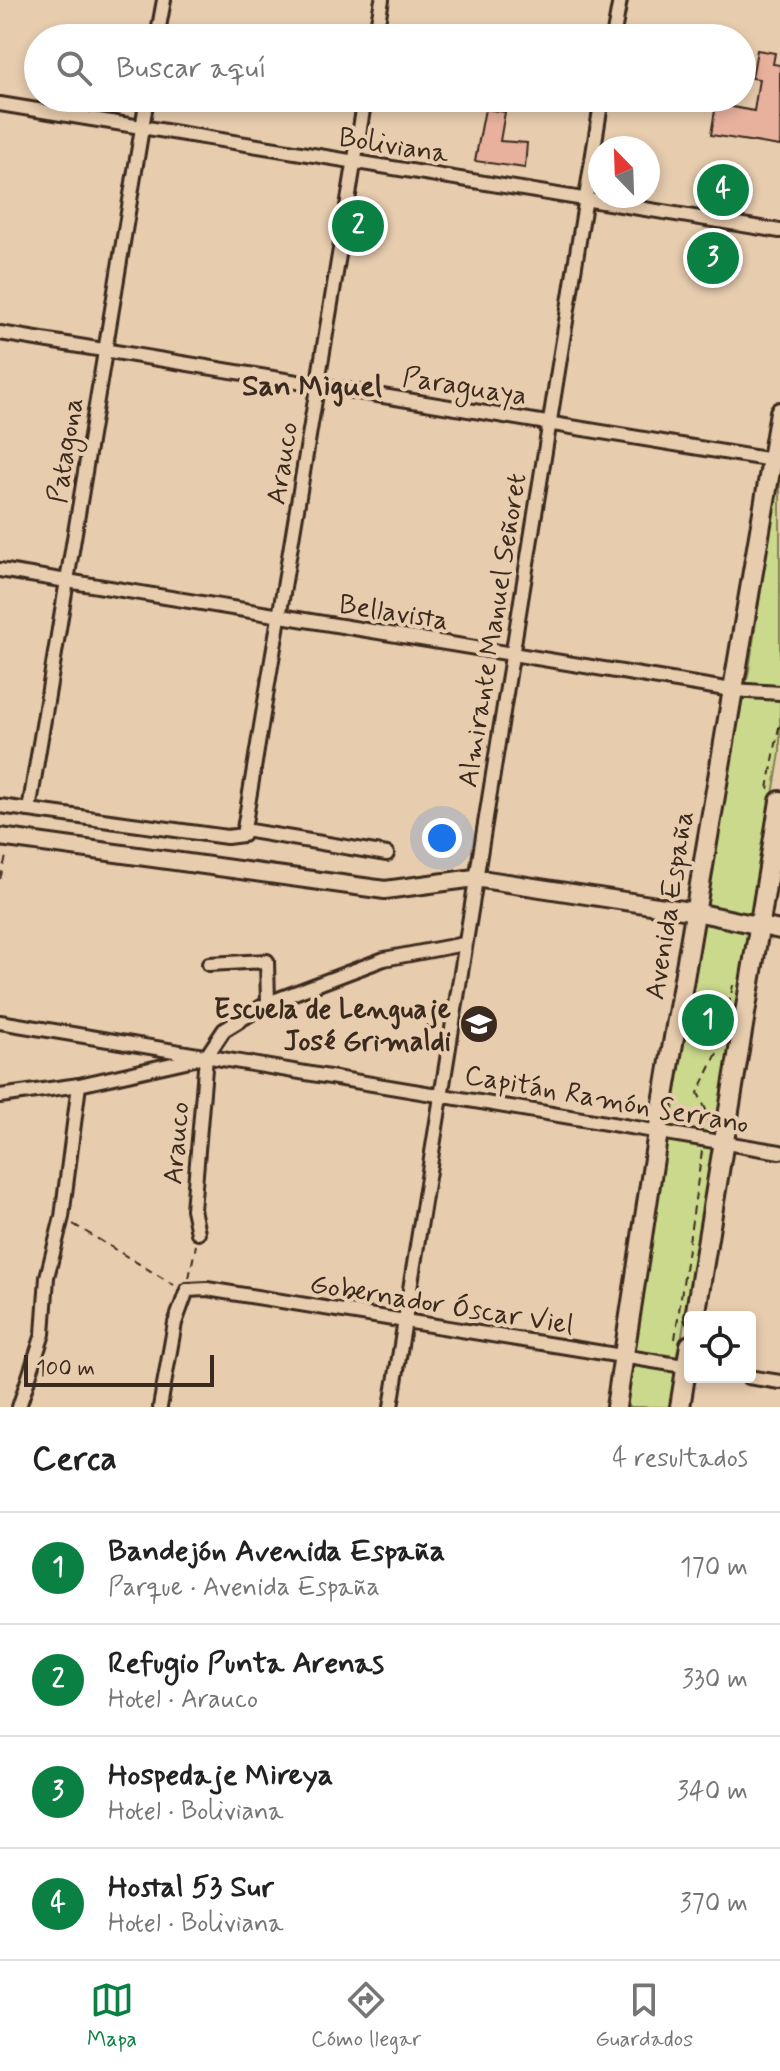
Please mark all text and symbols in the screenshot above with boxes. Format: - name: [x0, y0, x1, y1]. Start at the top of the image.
- search box: [24, 24, 756, 112]
- icon: search: [52, 46, 96, 90]
- text: Buscar aquí: [116, 49, 267, 88]
- street label: Boliviana: [336, 120, 451, 173]
- north arrow: [588, 136, 660, 208]
- pin: 4: [697, 160, 749, 220]
- pin: 2: [332, 196, 384, 256]
- pin: 3: [687, 228, 739, 288]
- street label: Paraguaya: [400, 359, 529, 418]
- district label: San Miguel: [242, 367, 382, 407]
- street label: Patagona: [40, 395, 95, 506]
- street label: Arauco: [259, 419, 308, 507]
- street label: Almirante Manuel Señoret: [450, 471, 537, 790]
- street label: Bellavista: [336, 587, 451, 640]
- street label: Avenida España: [637, 808, 704, 1002]
- your location: [422, 818, 462, 858]
- pin: 1: [682, 990, 734, 1050]
- place label: Escuela de Lenguaje José Grimaldi: [214, 992, 451, 1061]
- school or university icon: Escuela de Lenguaje José Grimaldi: [458, 1003, 500, 1045]
- street label: Capitán Ramón Serrano: [462, 1057, 752, 1144]
- street label: Arauco: [155, 1100, 200, 1186]
- street label: Gobernador Óscar Viel: [307, 1266, 576, 1345]
- map controls: [684, 1311, 756, 1383]
- button: locate: [684, 1311, 756, 1383]
- scale bar: [24, 1351, 214, 1387]
- text: 100 m: [36, 1355, 95, 1383]
- text: Cerca: [32, 1437, 117, 1482]
- text: 4 resultados: [612, 1442, 748, 1476]
- text: Bandejón Avenida España: [108, 1532, 445, 1571]
- text: 1: [52, 1551, 64, 1585]
- text: 170 m: [680, 1551, 748, 1585]
- text: Parque · Avenida España: [108, 1571, 380, 1605]
- text: Refugio Punta Arenas: [108, 1644, 384, 1683]
- text: 2: [52, 1663, 64, 1697]
- text: 330 m: [682, 1663, 748, 1697]
- text: Hotel · Arauco: [108, 1683, 258, 1717]
- text: Hospedaje Mireya: [108, 1756, 333, 1795]
- text: 3: [52, 1775, 64, 1809]
- text: 340 m: [677, 1775, 748, 1809]
- text: Hotel · Boliviana: [108, 1795, 284, 1829]
- text: Hostal 53 Sur: [108, 1868, 274, 1907]
- text: 4: [50, 1887, 66, 1921]
- text: 370 m: [680, 1887, 748, 1921]
- text: Hotel · Boliviana: [108, 1907, 284, 1941]
- tab: Mapa: [87, 1978, 137, 2054]
- tab: Cómo llegar: [311, 1978, 421, 2054]
- tab: Guardados: [595, 1978, 693, 2054]

